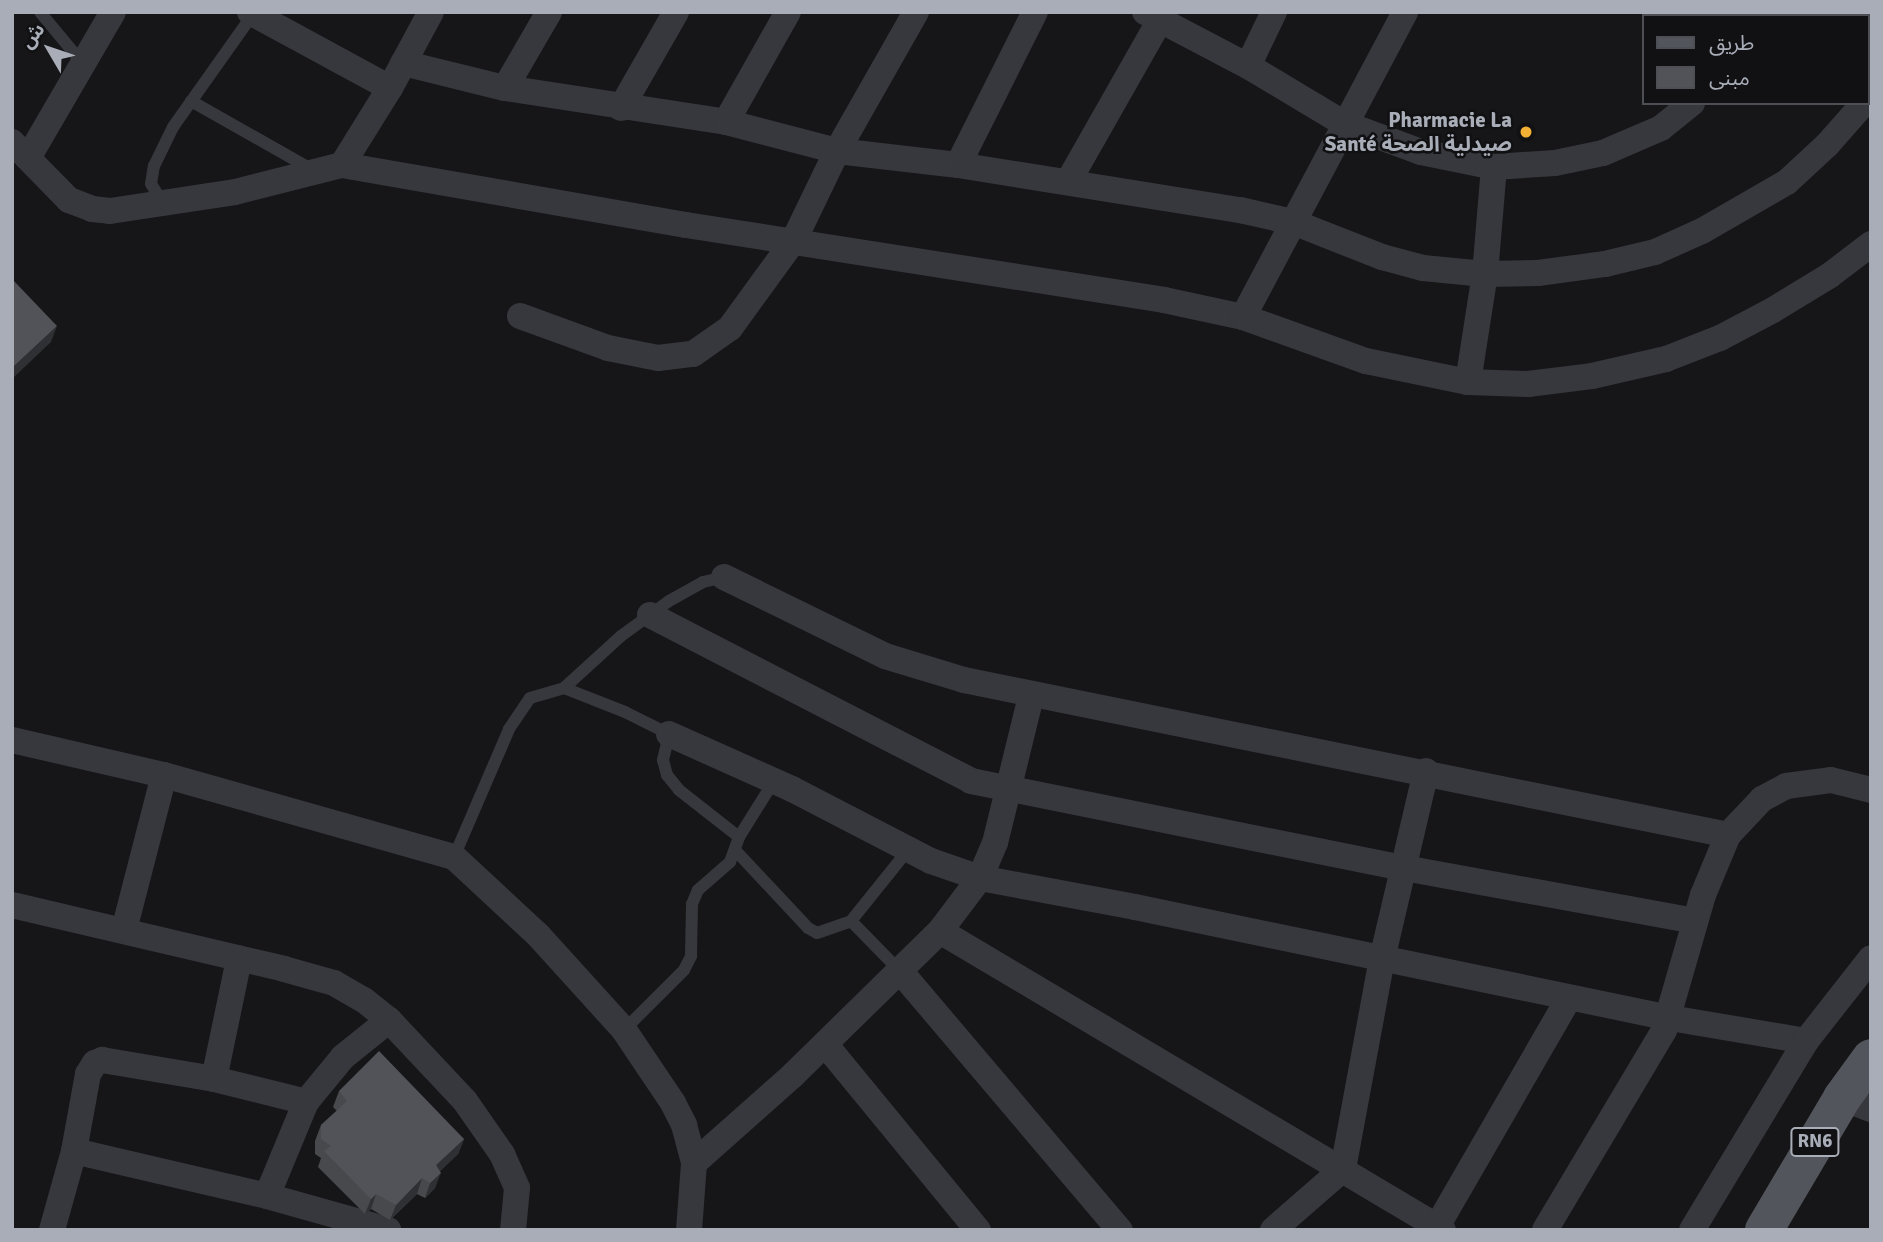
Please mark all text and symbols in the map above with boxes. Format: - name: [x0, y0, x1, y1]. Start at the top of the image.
- north arrow: [14, 14, 84, 84]
- legend: [1642, 14, 1869, 105]
- text: ش: [15, 18, 50, 53]
- text: طريق: [1709, 30, 1754, 56]
- text: مبنى: [1709, 65, 1750, 91]
- place label: Pharmacie La Santé صيدلية الصحة: [1325, 107, 1512, 157]
- marker: Pharmacie La Santé صيدلية الصحة: [1518, 124, 1534, 140]
- road number: RN6: [1789, 1126, 1841, 1158]

